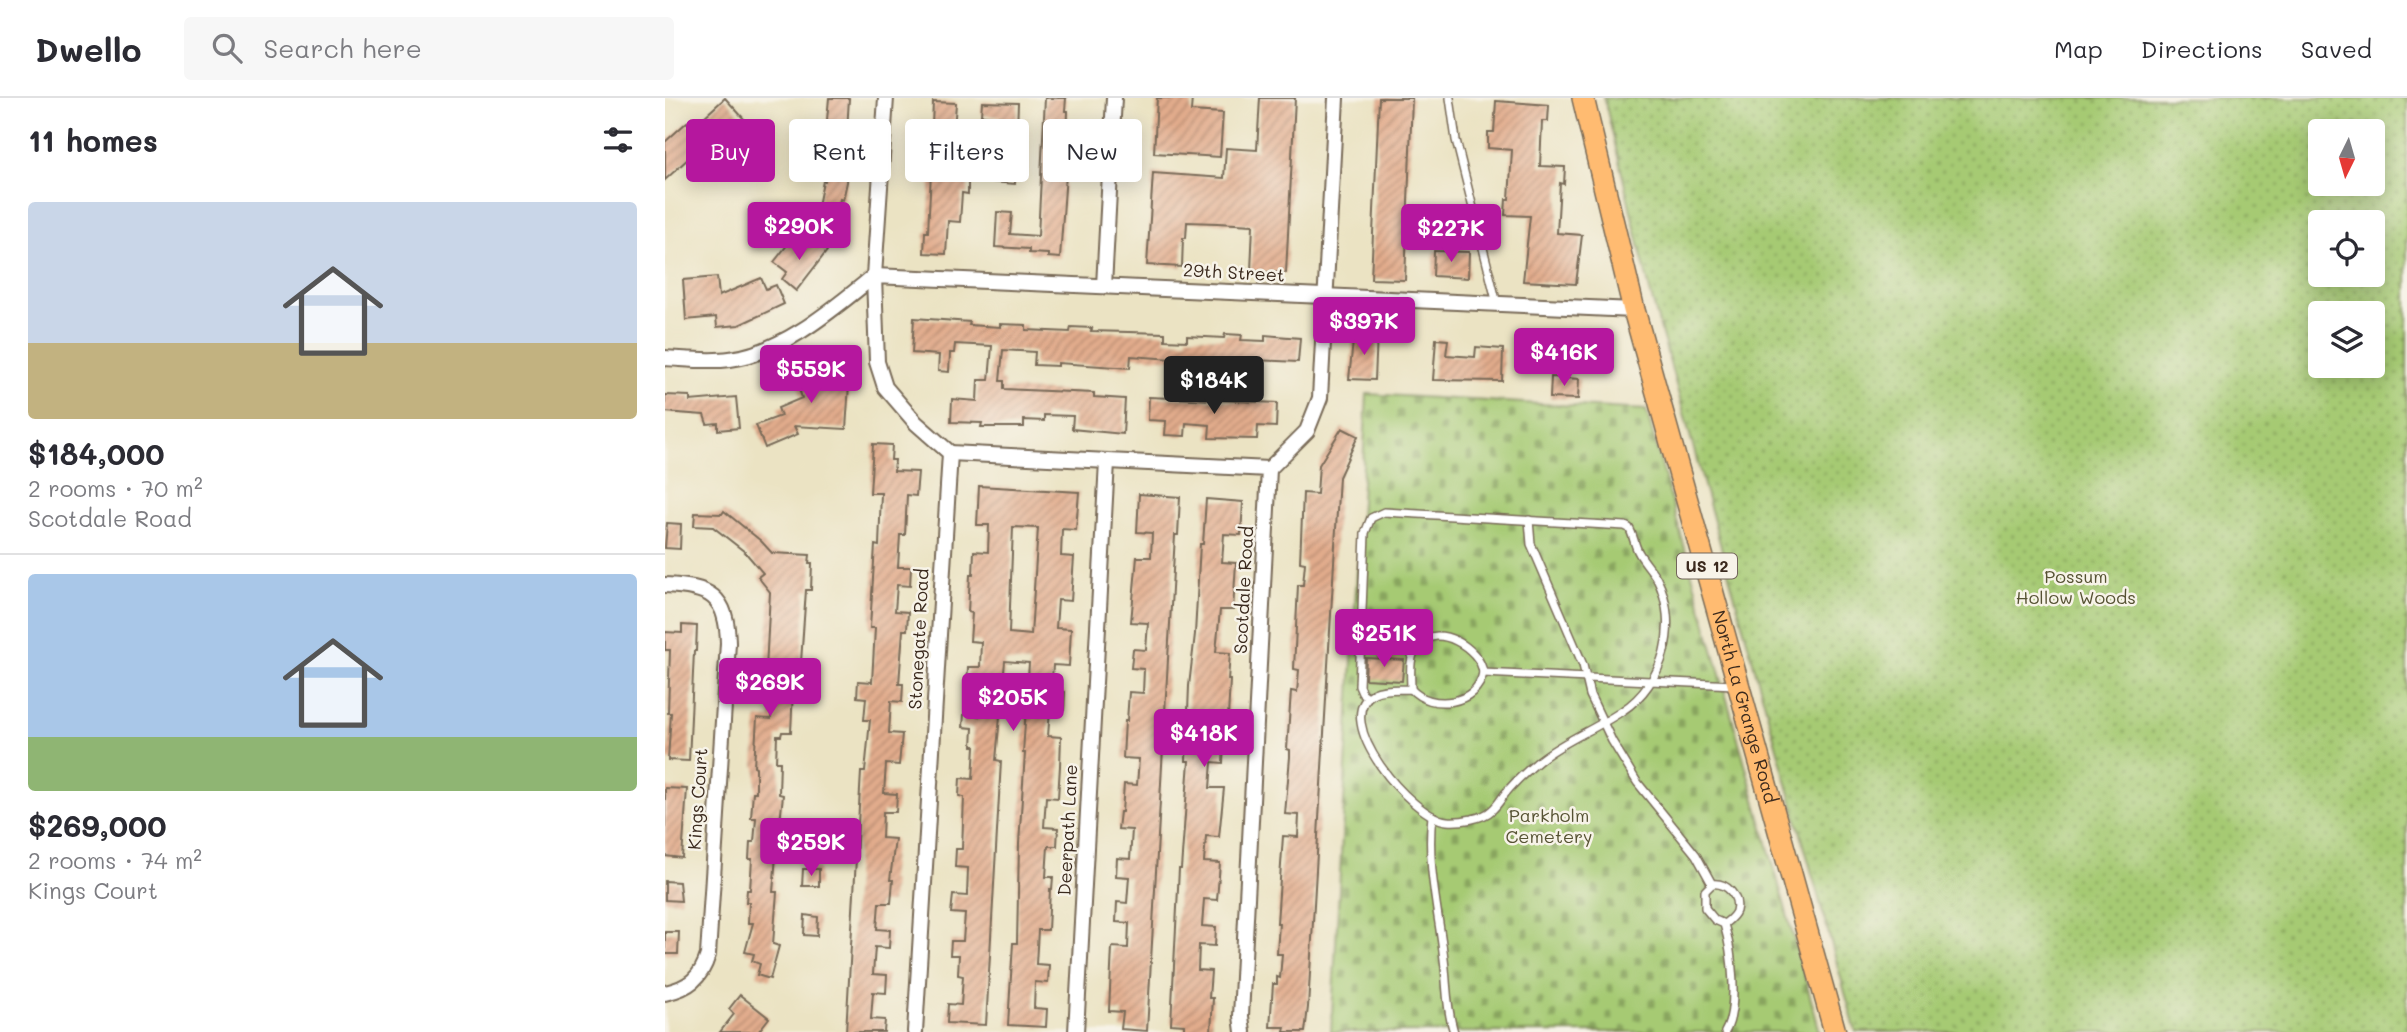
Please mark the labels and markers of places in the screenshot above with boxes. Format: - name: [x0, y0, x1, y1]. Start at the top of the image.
- pin: $290K: [750, 202, 848, 262]
- pin: $227K: [1402, 204, 1500, 264]
- pin: $397K: [1315, 298, 1413, 357]
- pin: $416K: [1515, 328, 1613, 388]
- pin: $559K: [762, 345, 860, 405]
- pin: $184K: [1165, 356, 1263, 416]
- pin: $251K: [1335, 610, 1433, 669]
- pin: $269K: [721, 658, 819, 718]
- pin: $205K: [964, 674, 1062, 733]
- pin: $418K: [1155, 710, 1253, 769]
- pin: $259K: [762, 818, 860, 878]

